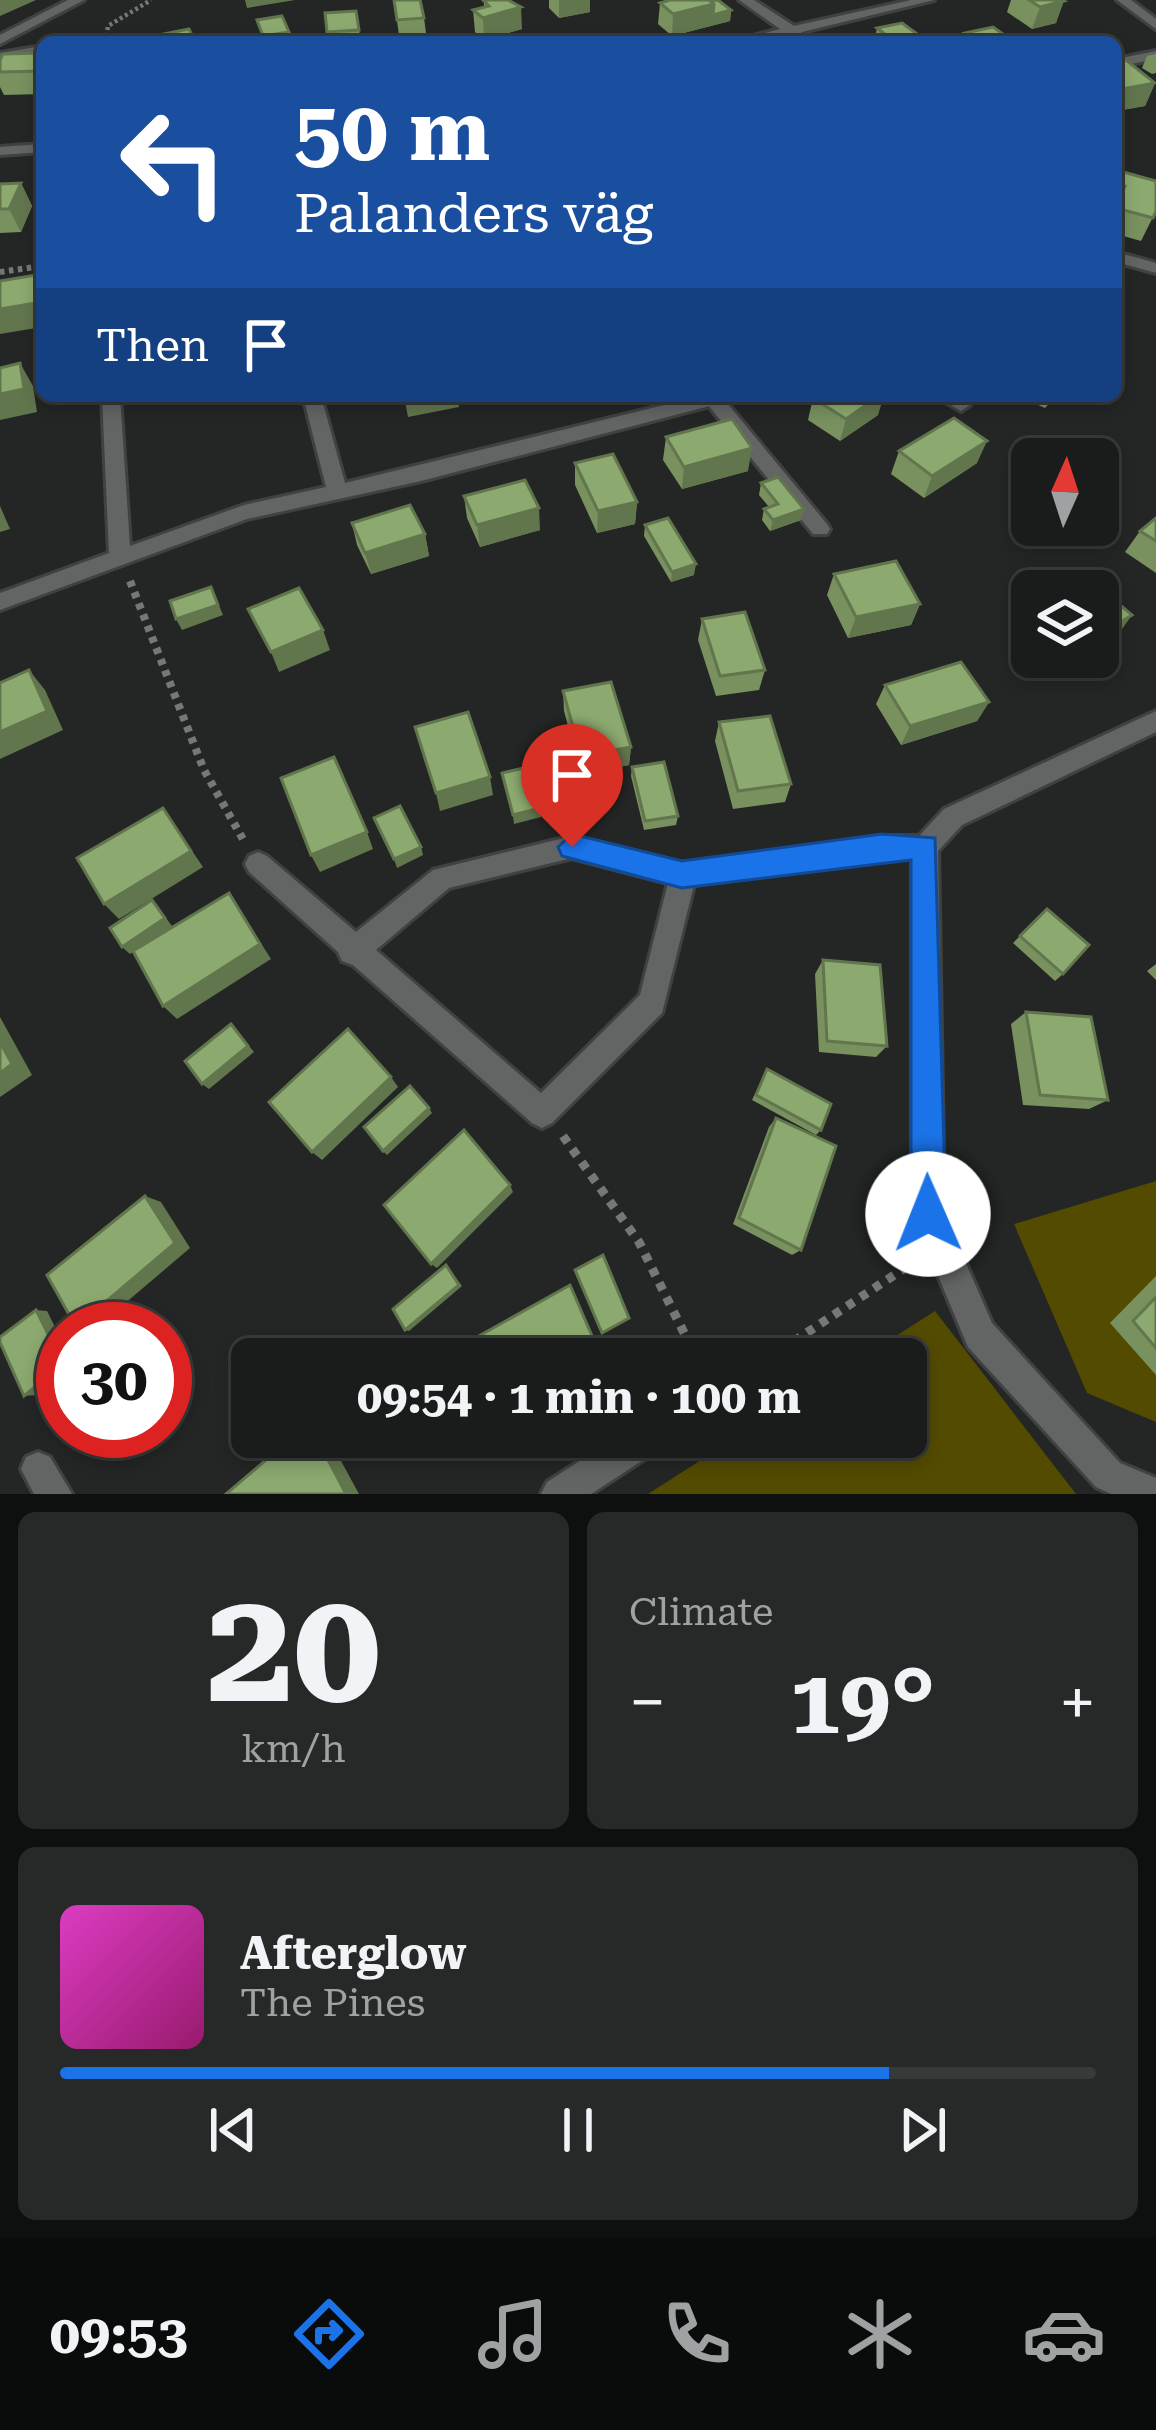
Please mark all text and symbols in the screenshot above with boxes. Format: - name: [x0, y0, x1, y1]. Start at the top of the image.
- text: 50 m: [294, 82, 490, 180]
- icon: left: [96, 84, 252, 240]
- text: Palanders väg: [294, 182, 653, 245]
- icon: arrive: [233, 312, 299, 378]
- text: Then: [96, 319, 209, 372]
- north arrow: [1011, 438, 1119, 546]
- map controls: [1011, 438, 1119, 678]
- button: layers: [1011, 570, 1119, 678]
- pin: [521, 724, 623, 847]
- icon: arrive: [539, 742, 605, 808]
- position arrow: [865, 1151, 991, 1277]
- speed limit sign: 30: [36, 1302, 192, 1458]
- text: 09:54 · 1 min · 100 m: [357, 1371, 801, 1424]
- text: 20: [206, 1556, 381, 1739]
- text: Climate: [629, 1589, 773, 1635]
- text: 19°: [790, 1650, 935, 1755]
- text: −: [629, 1664, 666, 1741]
- text: +: [1059, 1664, 1096, 1741]
- text: km/h: [241, 1726, 346, 1772]
- text: Afterglow: [240, 1927, 466, 1980]
- text: The Pines: [240, 1980, 425, 2026]
- icon: previous: [200, 2097, 266, 2163]
- icon: pause: [545, 2097, 611, 2163]
- icon: next: [890, 2097, 956, 2163]
- icon: directions: [287, 2292, 371, 2376]
- icon: music: [471, 2292, 555, 2376]
- icon: phone: [655, 2292, 739, 2376]
- icon: climate: [838, 2292, 922, 2376]
- icon: car: [1022, 2292, 1106, 2376]
- text: 09:53: [50, 2303, 188, 2366]

